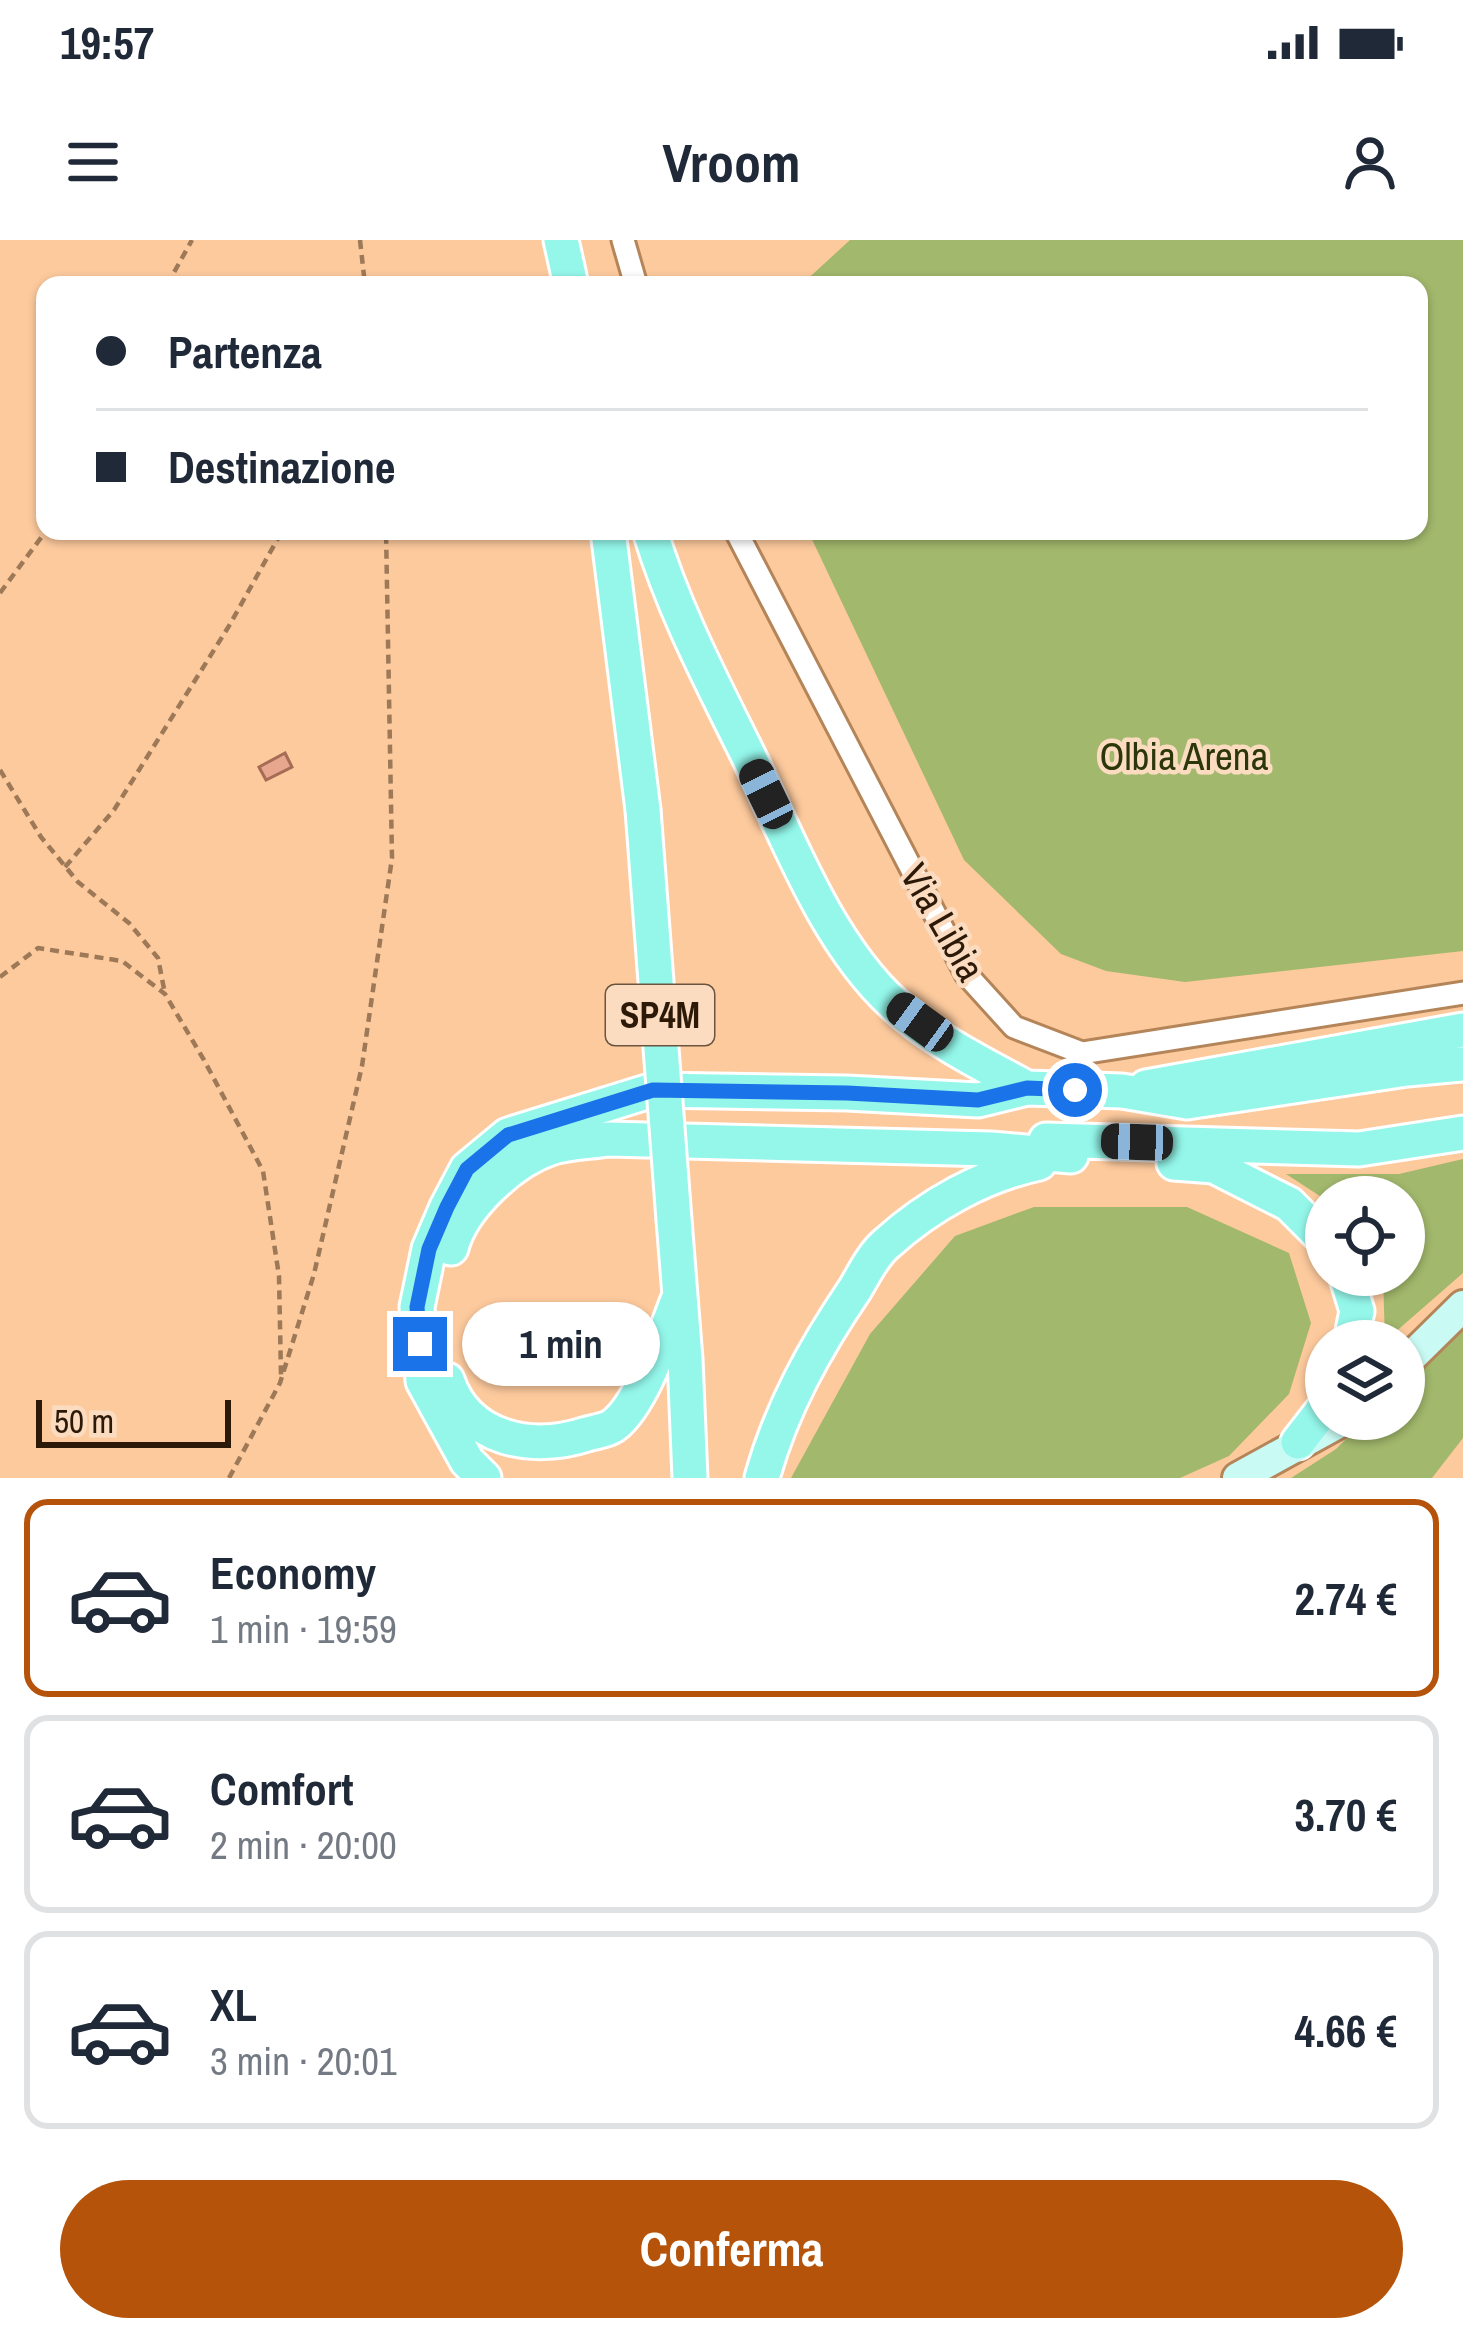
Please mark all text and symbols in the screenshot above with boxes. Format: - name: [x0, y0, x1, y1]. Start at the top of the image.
- text: 19:57: [60, 12, 154, 73]
- text: Vroom: [663, 126, 800, 199]
- icon: menu: [60, 129, 126, 195]
- icon: person: [1337, 129, 1403, 195]
- text: Partenza: [168, 321, 322, 382]
- text: Destinazione: [168, 436, 396, 497]
- park label: Olbia Arena: [1100, 730, 1269, 782]
- car: [734, 754, 798, 834]
- street label: Via Libia: [889, 854, 997, 990]
- road number: SP4M: [606, 985, 714, 1045]
- car: [880, 986, 960, 1058]
- route start: [1048, 1063, 1102, 1117]
- car: [1100, 1123, 1174, 1161]
- map controls: [1305, 1176, 1425, 1440]
- button: locate: [1305, 1176, 1425, 1296]
- callout: 1 min: [462, 1302, 660, 1386]
- route end: [393, 1317, 447, 1371]
- text: 1 min: [519, 1318, 603, 1370]
- button: layers: [1305, 1320, 1425, 1440]
- scale bar: [36, 1394, 231, 1447]
- text: 50 m: [54, 1399, 114, 1443]
- text: Economy: [210, 1542, 376, 1603]
- icon: car: [66, 1544, 174, 1652]
- text: 2.74 €: [1294, 1568, 1397, 1629]
- text: 1 min · 19:59: [210, 1603, 397, 1655]
- text: Comfort: [210, 1758, 353, 1819]
- icon: car: [66, 1760, 174, 1868]
- text: 3.70 €: [1294, 1784, 1397, 1845]
- text: 2 min · 20:00: [210, 1819, 397, 1871]
- text: XL: [210, 1974, 257, 2035]
- icon: car: [66, 1976, 174, 2084]
- text: 4.66 €: [1294, 2000, 1397, 2061]
- text: 3 min · 20:01: [210, 2035, 397, 2087]
- button: Conferma: [60, 2180, 1403, 2318]

